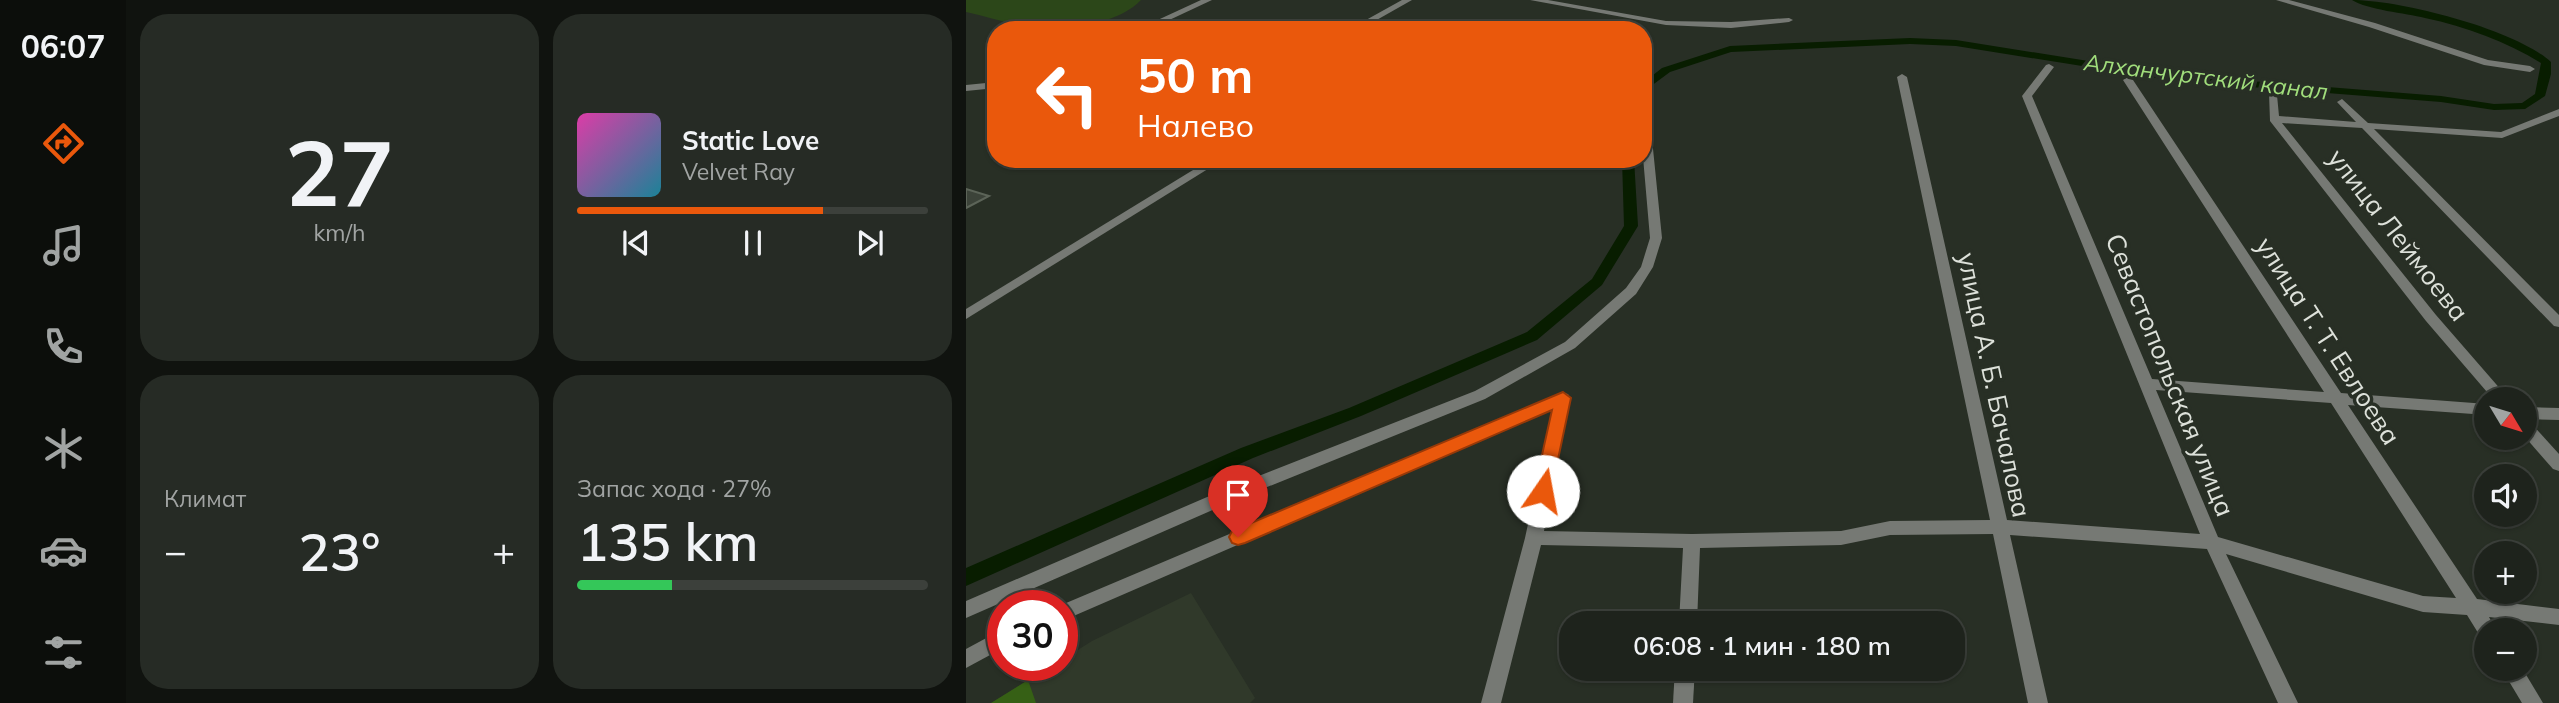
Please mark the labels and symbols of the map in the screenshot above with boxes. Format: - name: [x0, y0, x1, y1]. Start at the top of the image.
- water label: Алханчуртский канал: [2081, 47, 2330, 106]
- street label: улица Леймоева: [2321, 142, 2476, 327]
- street label: Севастопольская улица: [2099, 229, 2242, 521]
- street label: улица Т. Т. Евлоева: [2249, 231, 2408, 451]
- street label: улица А. Б. Бачалова: [1950, 249, 2039, 520]
- north arrow: [2474, 387, 2538, 450]
- position arrow: [1506, 454, 1580, 528]
- pin: [1208, 465, 1268, 537]
- speed limit sign: 30: [987, 590, 1078, 681]

